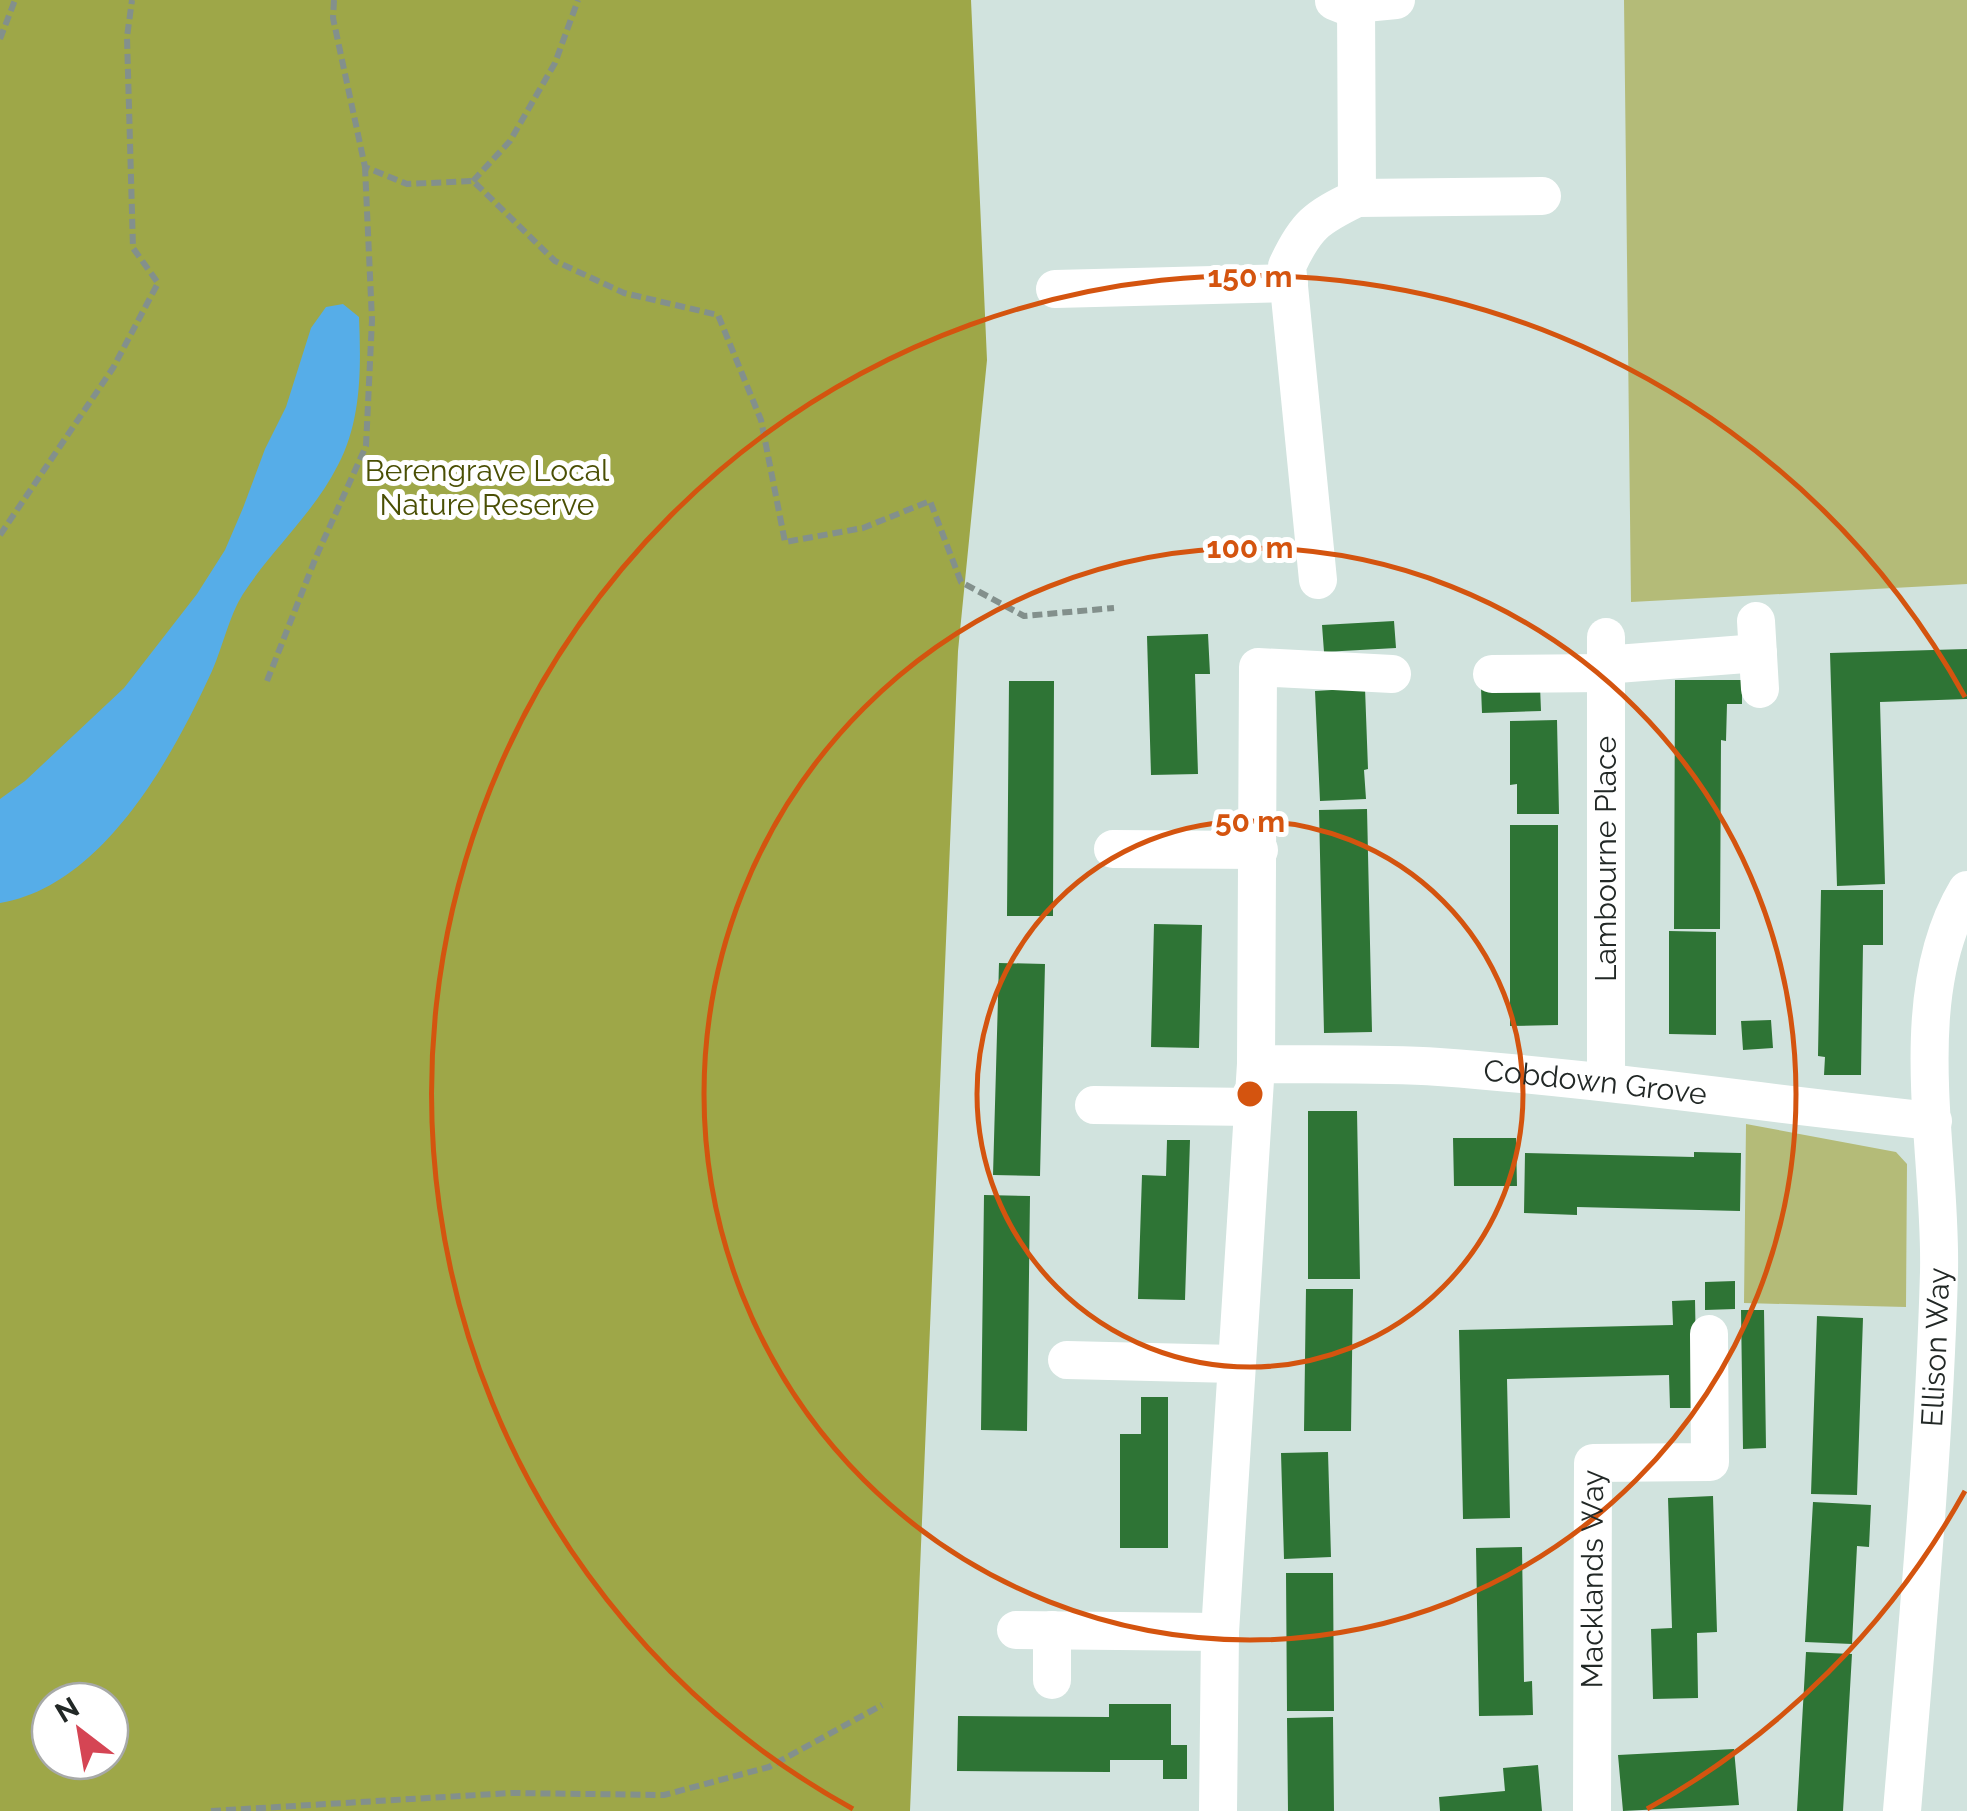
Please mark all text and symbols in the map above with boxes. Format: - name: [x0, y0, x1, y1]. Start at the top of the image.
- text: 150 m: [1208, 259, 1293, 294]
- park label: Berengrave Local Nature Reserve: [365, 453, 610, 522]
- text: 100 m: [1207, 530, 1293, 565]
- street label: Lambourne Place: [1588, 736, 1623, 982]
- text: 50 m: [1215, 804, 1285, 839]
- street label: Cobdown Grove: [1482, 1053, 1709, 1111]
- centre of rings: [1232, 1076, 1268, 1112]
- street label: Ellison Way: [1914, 1267, 1956, 1428]
- street label: Macklands Way: [1574, 1470, 1610, 1688]
- north arrow: [30, 1681, 130, 1781]
- text: N: [50, 1690, 85, 1730]

